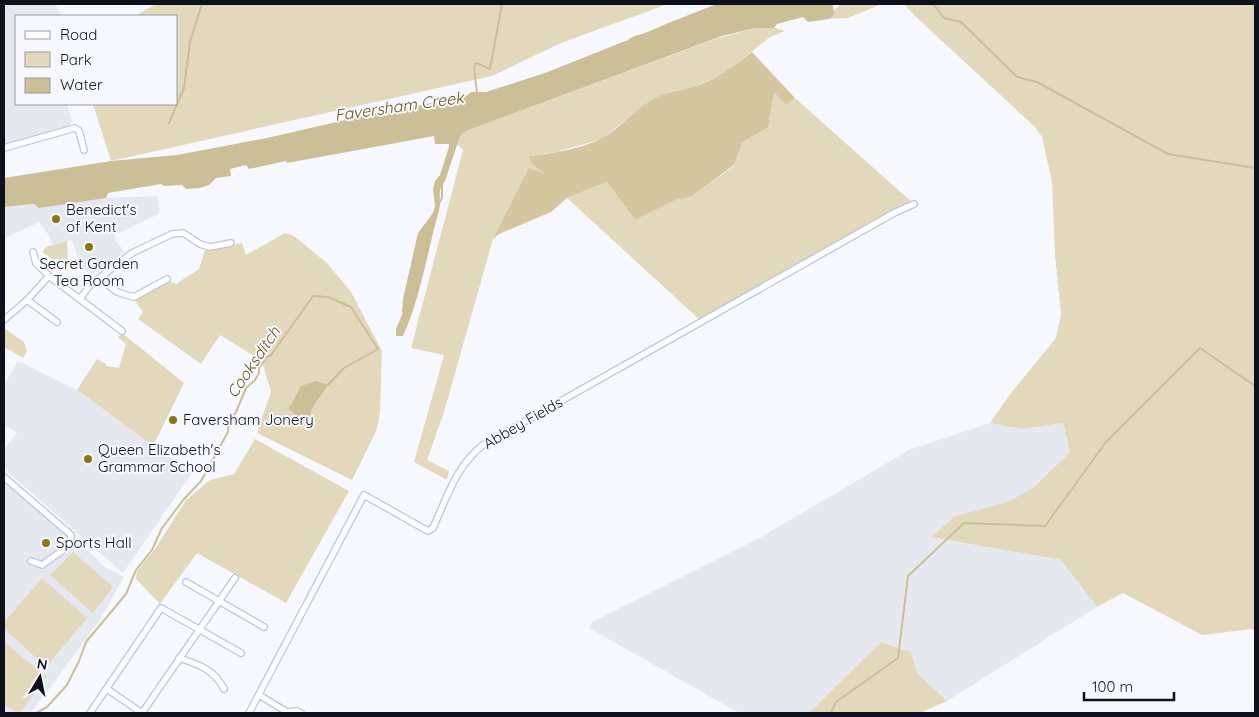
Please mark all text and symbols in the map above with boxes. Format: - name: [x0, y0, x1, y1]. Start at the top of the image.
- legend: [15, 15, 178, 105]
- text: Road: [60, 25, 97, 44]
- text: Park: [60, 50, 92, 69]
- text: Water: [60, 75, 103, 94]
- water label: Faversham Creek: [333, 87, 466, 125]
- place label: Benedict's of Kent: [66, 200, 136, 236]
- marker: Benedict's of Kent: [50, 213, 62, 225]
- marker: Secret Garden Tea Room: [83, 241, 95, 253]
- place label: Secret Garden Tea Room: [39, 254, 139, 290]
- water label: Cooksditch: [222, 322, 285, 401]
- street label: Abbey Fields: [480, 392, 566, 453]
- place label: Faversham Jonery: [183, 410, 314, 429]
- marker: Faversham Jonery: [167, 414, 179, 426]
- place label: Queen Elizabeth's Grammar School: [98, 440, 220, 476]
- marker: Queen Elizabeth's Grammar School: [82, 453, 94, 465]
- place label: Sports Hall: [56, 533, 132, 552]
- marker: Sports Hall: [40, 537, 52, 549]
- north arrow: [15, 652, 65, 702]
- text: N: [36, 654, 49, 674]
- scale bar: [1084, 670, 1174, 702]
- text: 100 m: [1092, 677, 1133, 696]

